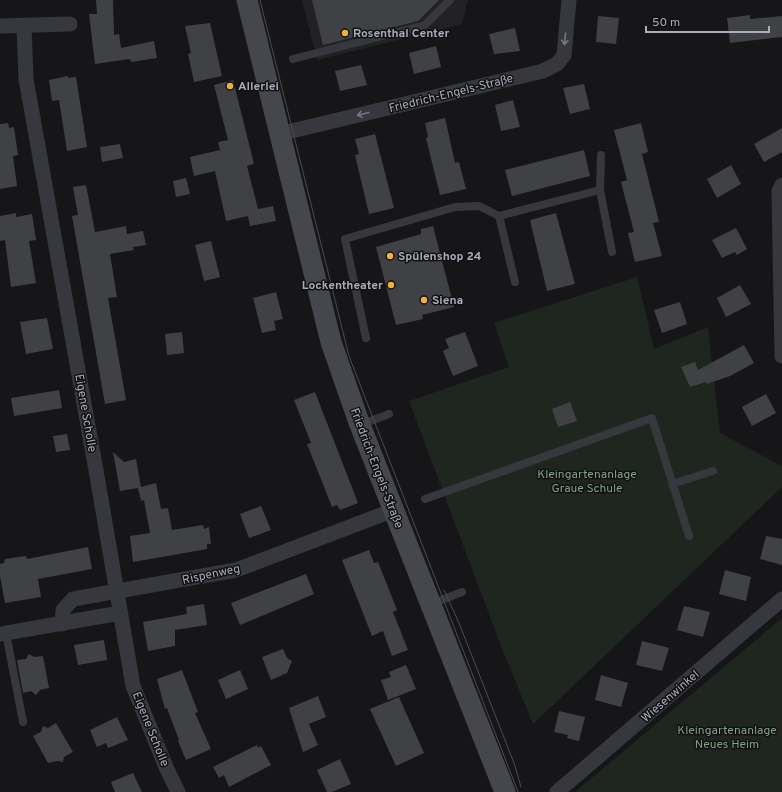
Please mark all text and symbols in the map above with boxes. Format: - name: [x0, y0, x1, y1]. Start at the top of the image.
- scale bar: [646, 8, 769, 34]
- text: 50 m: [652, 15, 680, 31]
- place label: Rosenthal Center: [353, 26, 449, 42]
- marker: Rosenthal Center: [340, 28, 350, 38]
- one-way arrow: [562, 32, 569, 45]
- street label: Friedrich-Engels-Straße: [387, 71, 515, 117]
- place label: Allerlei: [238, 79, 279, 95]
- marker: Allerlei: [225, 81, 235, 91]
- one-way arrow: [357, 111, 370, 119]
- place label: Spülenshop 24: [398, 249, 482, 265]
- marker: Spülenshop 24: [385, 251, 395, 261]
- place label: Lockentheater: [302, 278, 383, 294]
- marker: Lockentheater: [386, 280, 396, 290]
- place label: Siena: [432, 293, 463, 309]
- marker: Siena: [419, 295, 429, 305]
- street label: Eigene Scholle: [70, 373, 100, 454]
- street label: Friedrich-Engels-Straße: [346, 406, 406, 531]
- park label: Kleingartenanlage Graue Schule: [537, 467, 637, 497]
- street label: Rispenweg: [181, 561, 242, 589]
- street label: Wiesenwinkel: [638, 667, 703, 726]
- street label: Eigene Scholle: [128, 690, 172, 769]
- park label: Kleingartenanlage Neues Heim: [677, 723, 777, 753]

